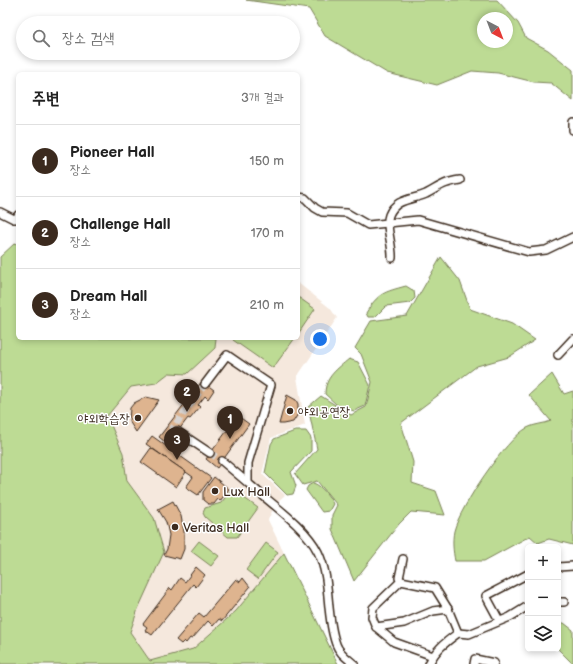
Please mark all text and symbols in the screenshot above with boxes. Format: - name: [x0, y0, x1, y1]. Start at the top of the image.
- north arrow: [477, 12, 513, 48]
- search box: [16, 16, 300, 60]
- icon: search: [30, 27, 52, 49]
- text: 장소 검색: [62, 29, 114, 48]
- text: 주변: [32, 89, 59, 109]
- text: 3개 결과: [241, 90, 284, 106]
- text: Pioneer Hall: [70, 143, 155, 162]
- text: 1: [42, 153, 48, 169]
- text: 150 m: [250, 153, 284, 169]
- text: 장소: [70, 162, 91, 178]
- text: Challenge Hall: [70, 215, 170, 234]
- text: 2: [41, 225, 49, 241]
- text: 170 m: [251, 225, 284, 241]
- text: 장소: [70, 234, 91, 250]
- text: Dream Hall: [70, 287, 147, 306]
- text: 3: [41, 297, 49, 313]
- text: 210 m: [250, 297, 284, 313]
- text: 장소: [70, 306, 91, 322]
- your location: [310, 329, 330, 349]
- pin: 2: [174, 379, 200, 412]
- place label: 야외공연장: [298, 404, 350, 420]
- pin: 1: [217, 406, 243, 439]
- marker: 야외공연장: [285, 406, 295, 416]
- place label: 야외학습장: [78, 411, 130, 427]
- marker: 야외학습장: [133, 413, 143, 423]
- pin: 3: [164, 427, 190, 460]
- place label: Lux Hall: [223, 484, 270, 500]
- marker: Lux Hall: [210, 486, 220, 496]
- place label: Veritas Hall: [183, 520, 249, 536]
- marker: Veritas Hall: [170, 522, 180, 532]
- map controls: [525, 544, 561, 652]
- button: +: [525, 544, 561, 580]
- button: −: [525, 580, 561, 616]
- button: layers: [525, 616, 561, 652]

